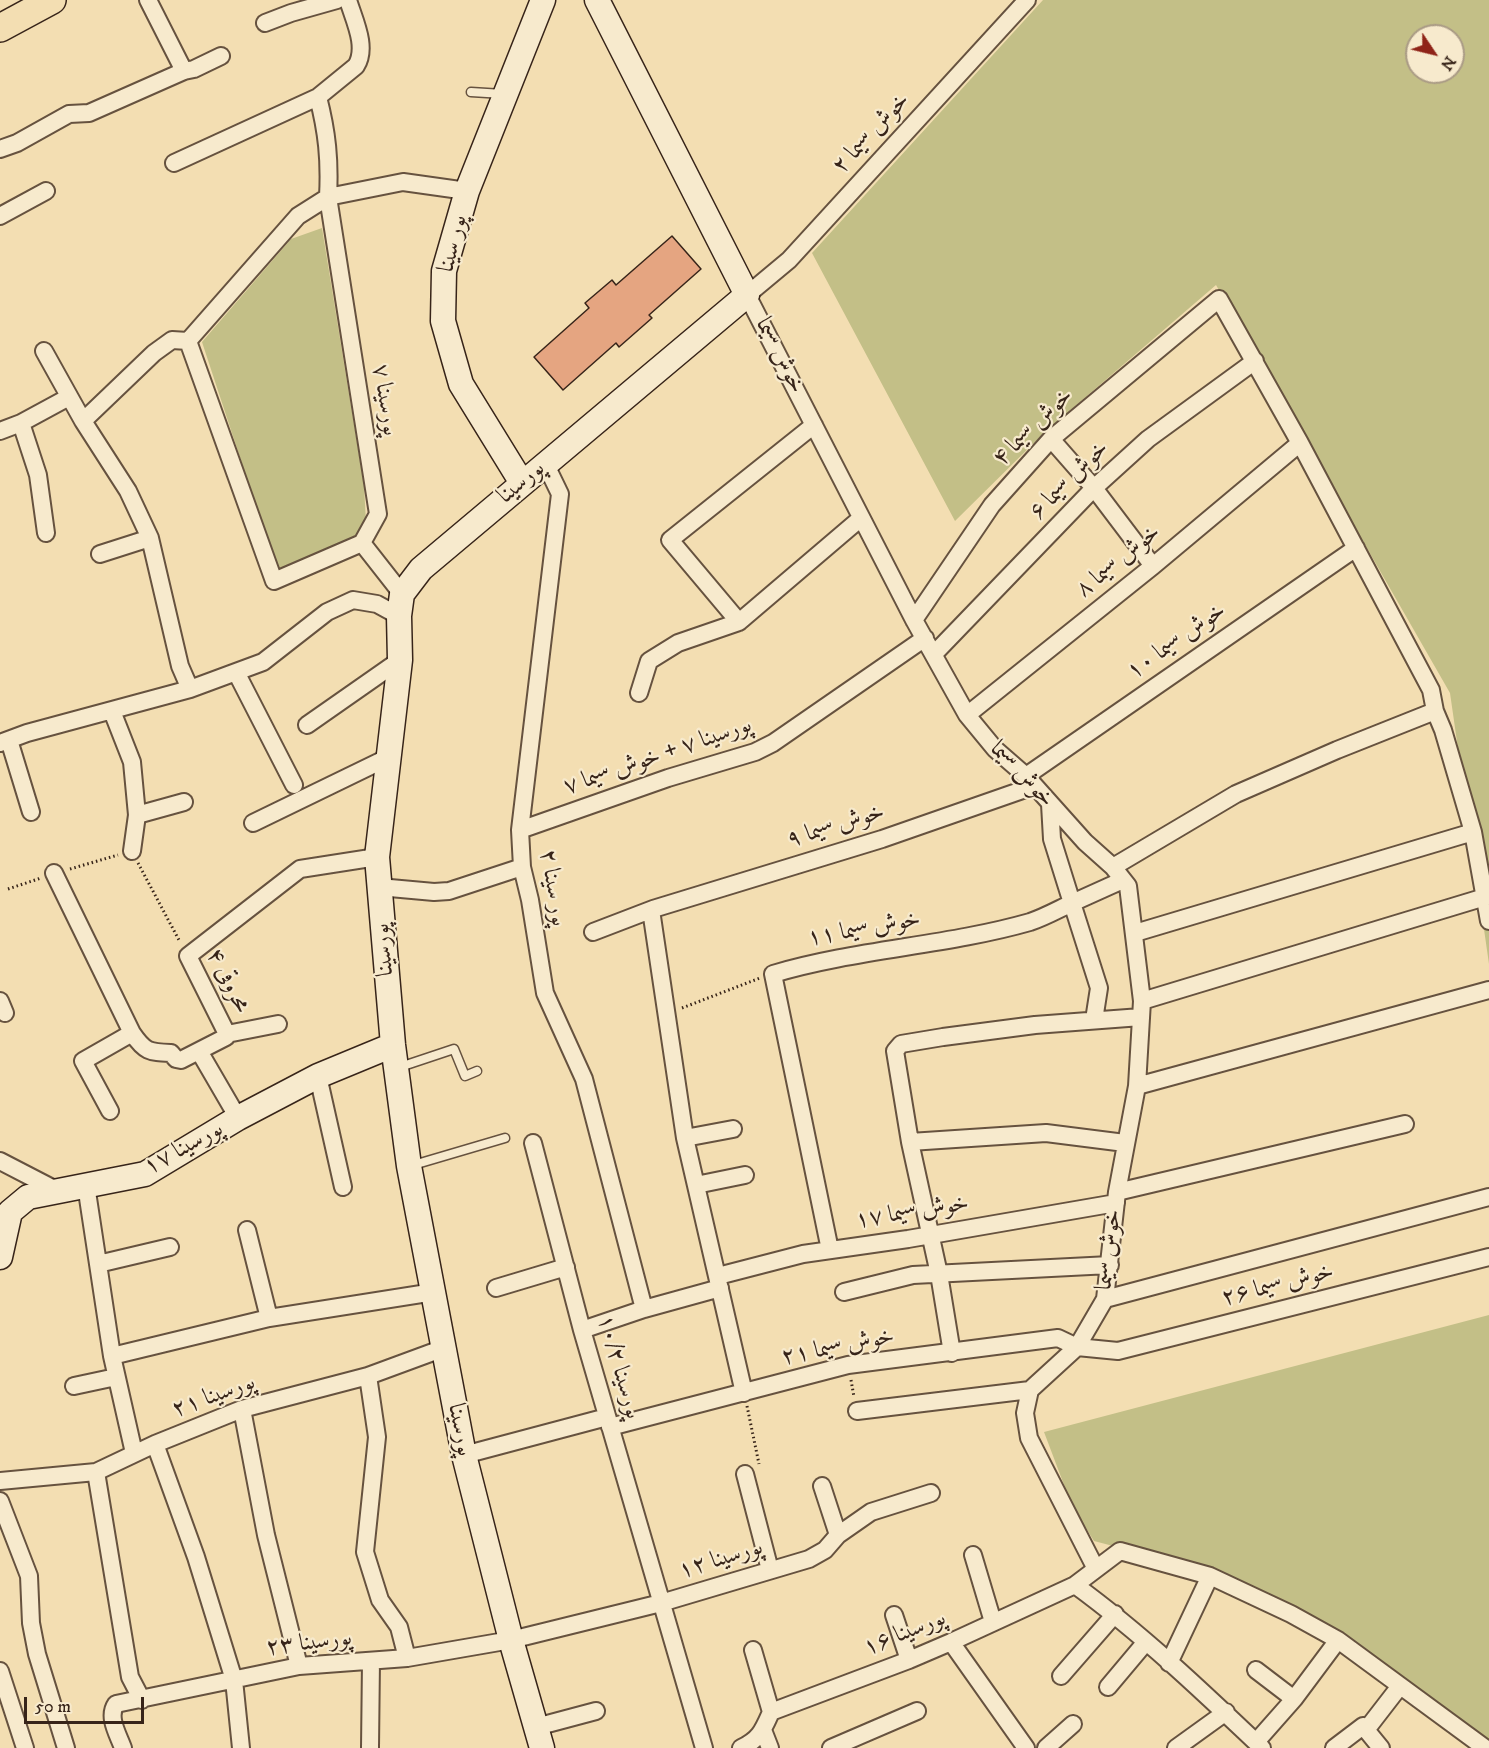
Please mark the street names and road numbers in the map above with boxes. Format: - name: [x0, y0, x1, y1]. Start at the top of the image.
- street label: خوش سیما ۲: [827, 87, 917, 181]
- street label: پور سینا: [433, 212, 475, 276]
- street label: خوش سیما: [748, 313, 810, 399]
- street label: پورسینا ۷: [364, 362, 404, 438]
- street label: خوش سیما ۴: [988, 383, 1080, 473]
- street label: خوش سیما ۶: [1024, 435, 1116, 527]
- street label: پورسینا: [492, 455, 552, 511]
- street label: خوش سیما ۸: [1071, 519, 1167, 605]
- street label: خوش سیما ۱۰: [1122, 597, 1232, 687]
- street label: پورسینا ۷ + خوش سیما ۷: [560, 711, 756, 803]
- street label: خوش سیما: [982, 736, 1060, 814]
- street label: خوش سیما ۹: [784, 799, 888, 855]
- street label: پور سینا ۲: [532, 847, 572, 929]
- street label: خوش سیما ۱۱: [805, 906, 923, 954]
- street label: پورسینا: [368, 922, 402, 978]
- street label: محروقی ۴: [199, 944, 255, 1018]
- street label: پورسینا ۱۷: [139, 1115, 229, 1183]
- street label: خوش سیما ۱۷: [853, 1190, 971, 1236]
- street label: خوش سیما: [1091, 1208, 1129, 1292]
- street label: خوش سیما ۲۶: [1219, 1258, 1337, 1314]
- street label: پورسینا ۱۰/۲: [589, 1312, 647, 1422]
- street label: خوش سیما ۲۱: [779, 1323, 897, 1373]
- street label: پورسینا ۲۱: [168, 1369, 260, 1425]
- street label: پورسینا: [440, 1401, 478, 1459]
- street label: پورسینا ۱۲: [675, 1534, 767, 1586]
- street label: پورسینا ۱۶: [860, 1604, 950, 1664]
- street label: پورسینا ۲۳: [264, 1624, 354, 1664]

